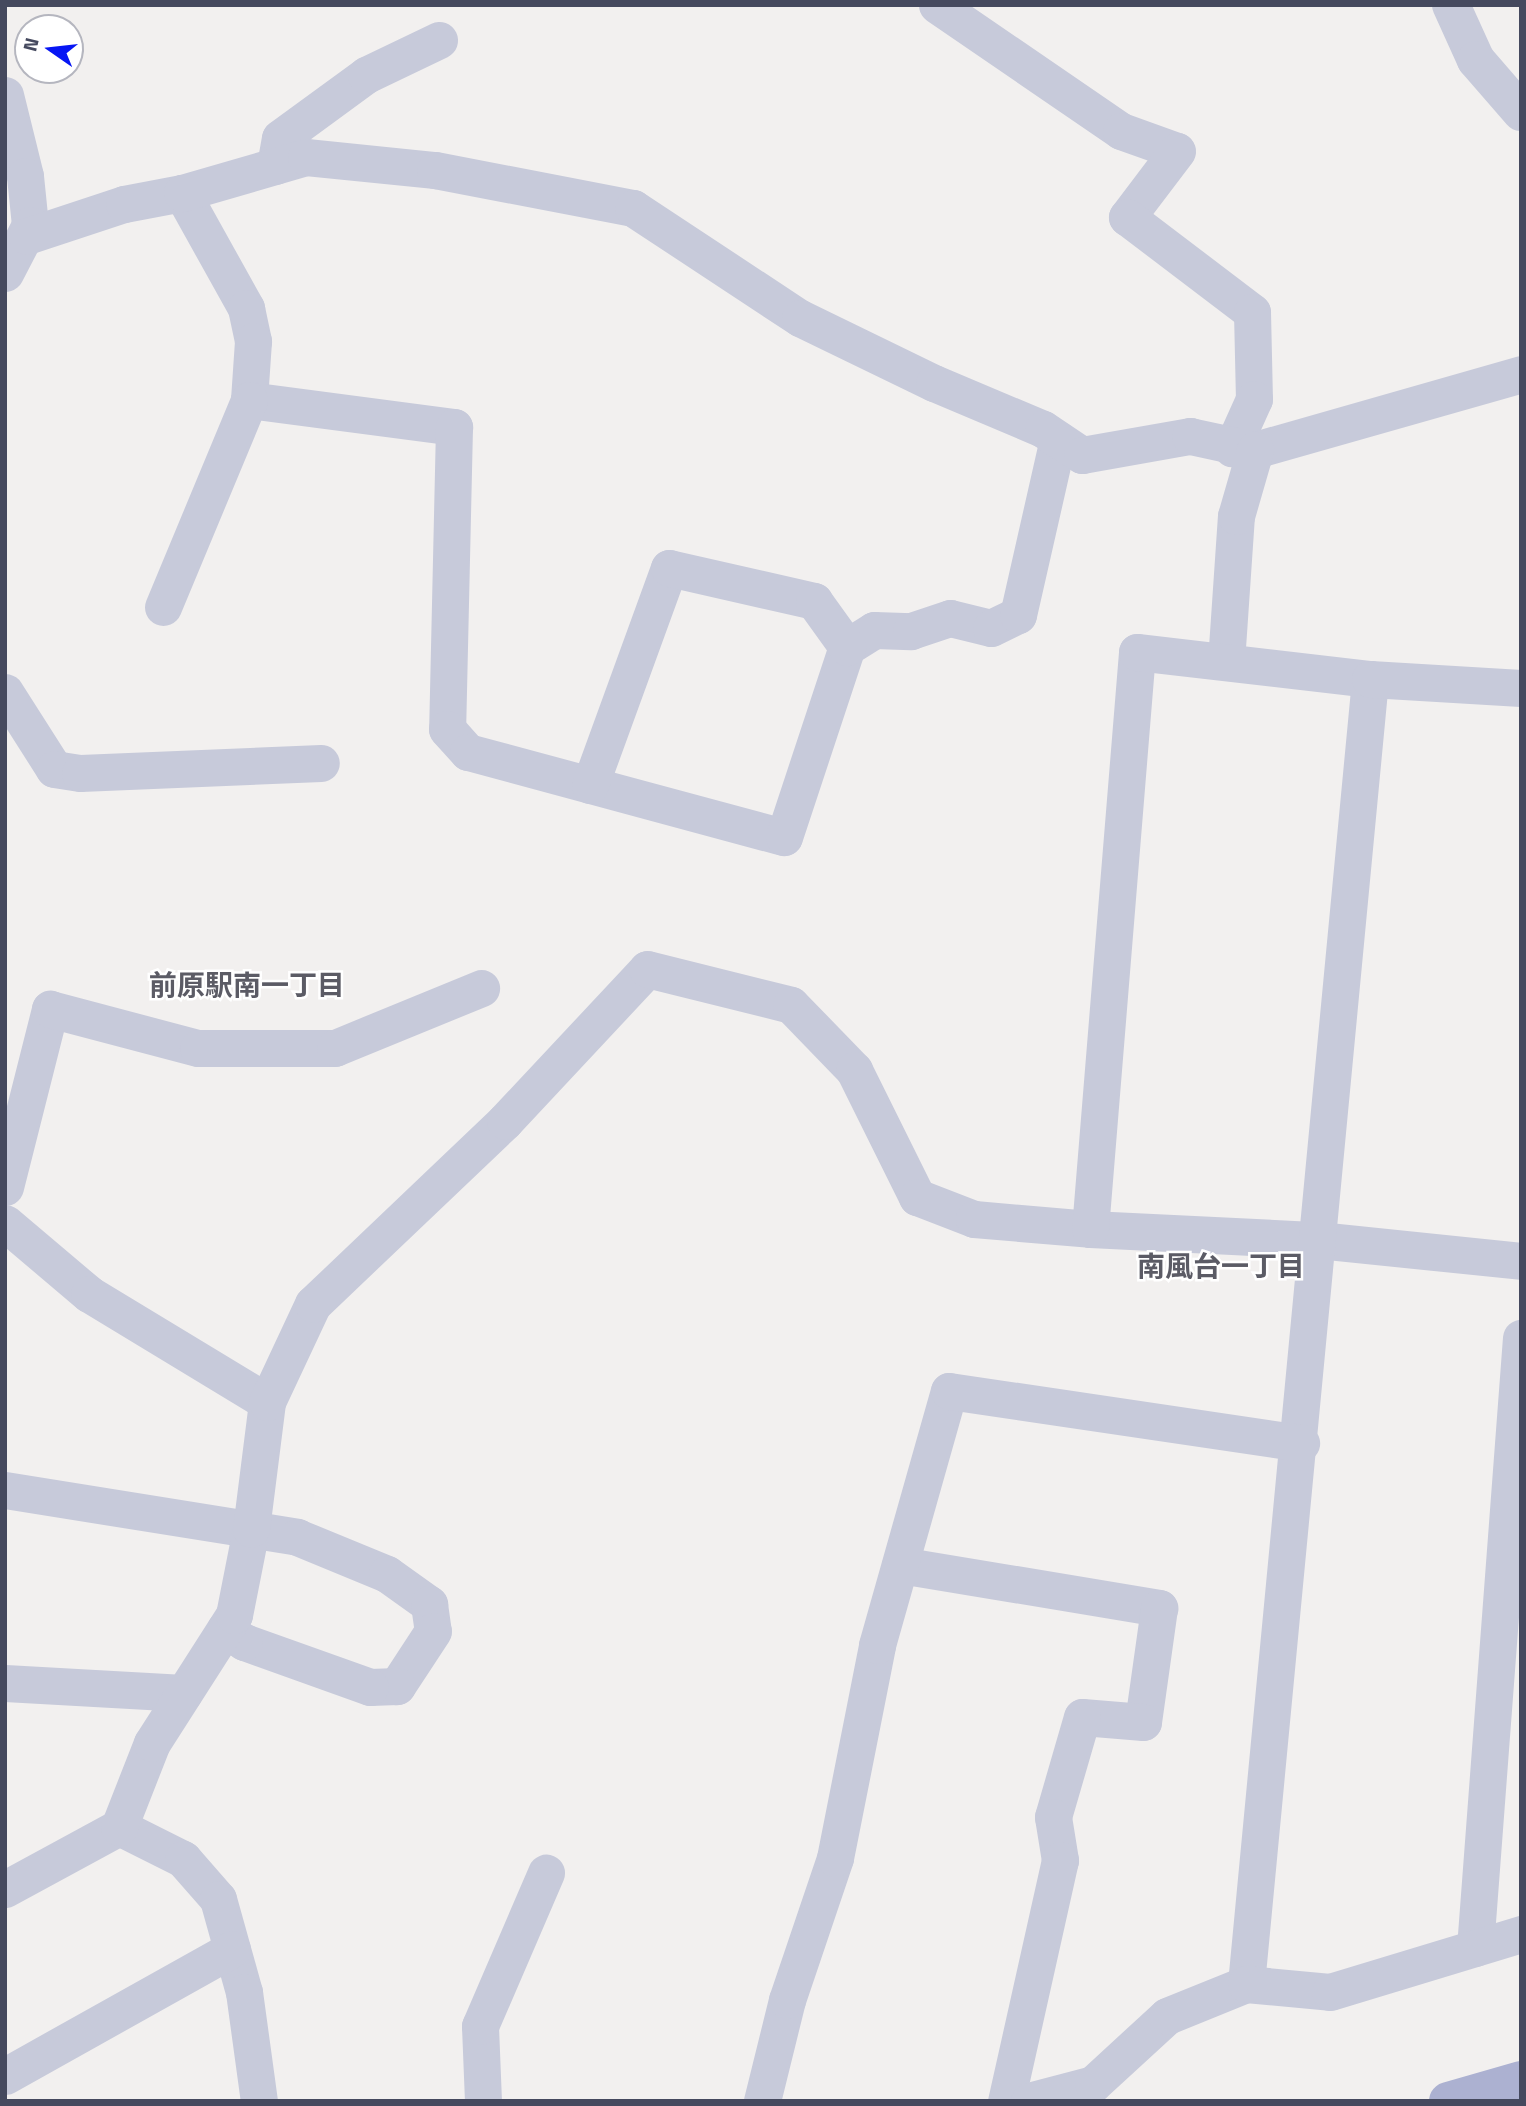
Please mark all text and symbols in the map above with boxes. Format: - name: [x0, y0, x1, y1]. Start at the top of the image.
- north arrow: [14, 14, 84, 84]
- text: N: [14, 34, 46, 54]
- district label: 前原駅南一丁目: [149, 968, 345, 1002]
- district label: 南風台一丁目: [1137, 1249, 1305, 1283]

